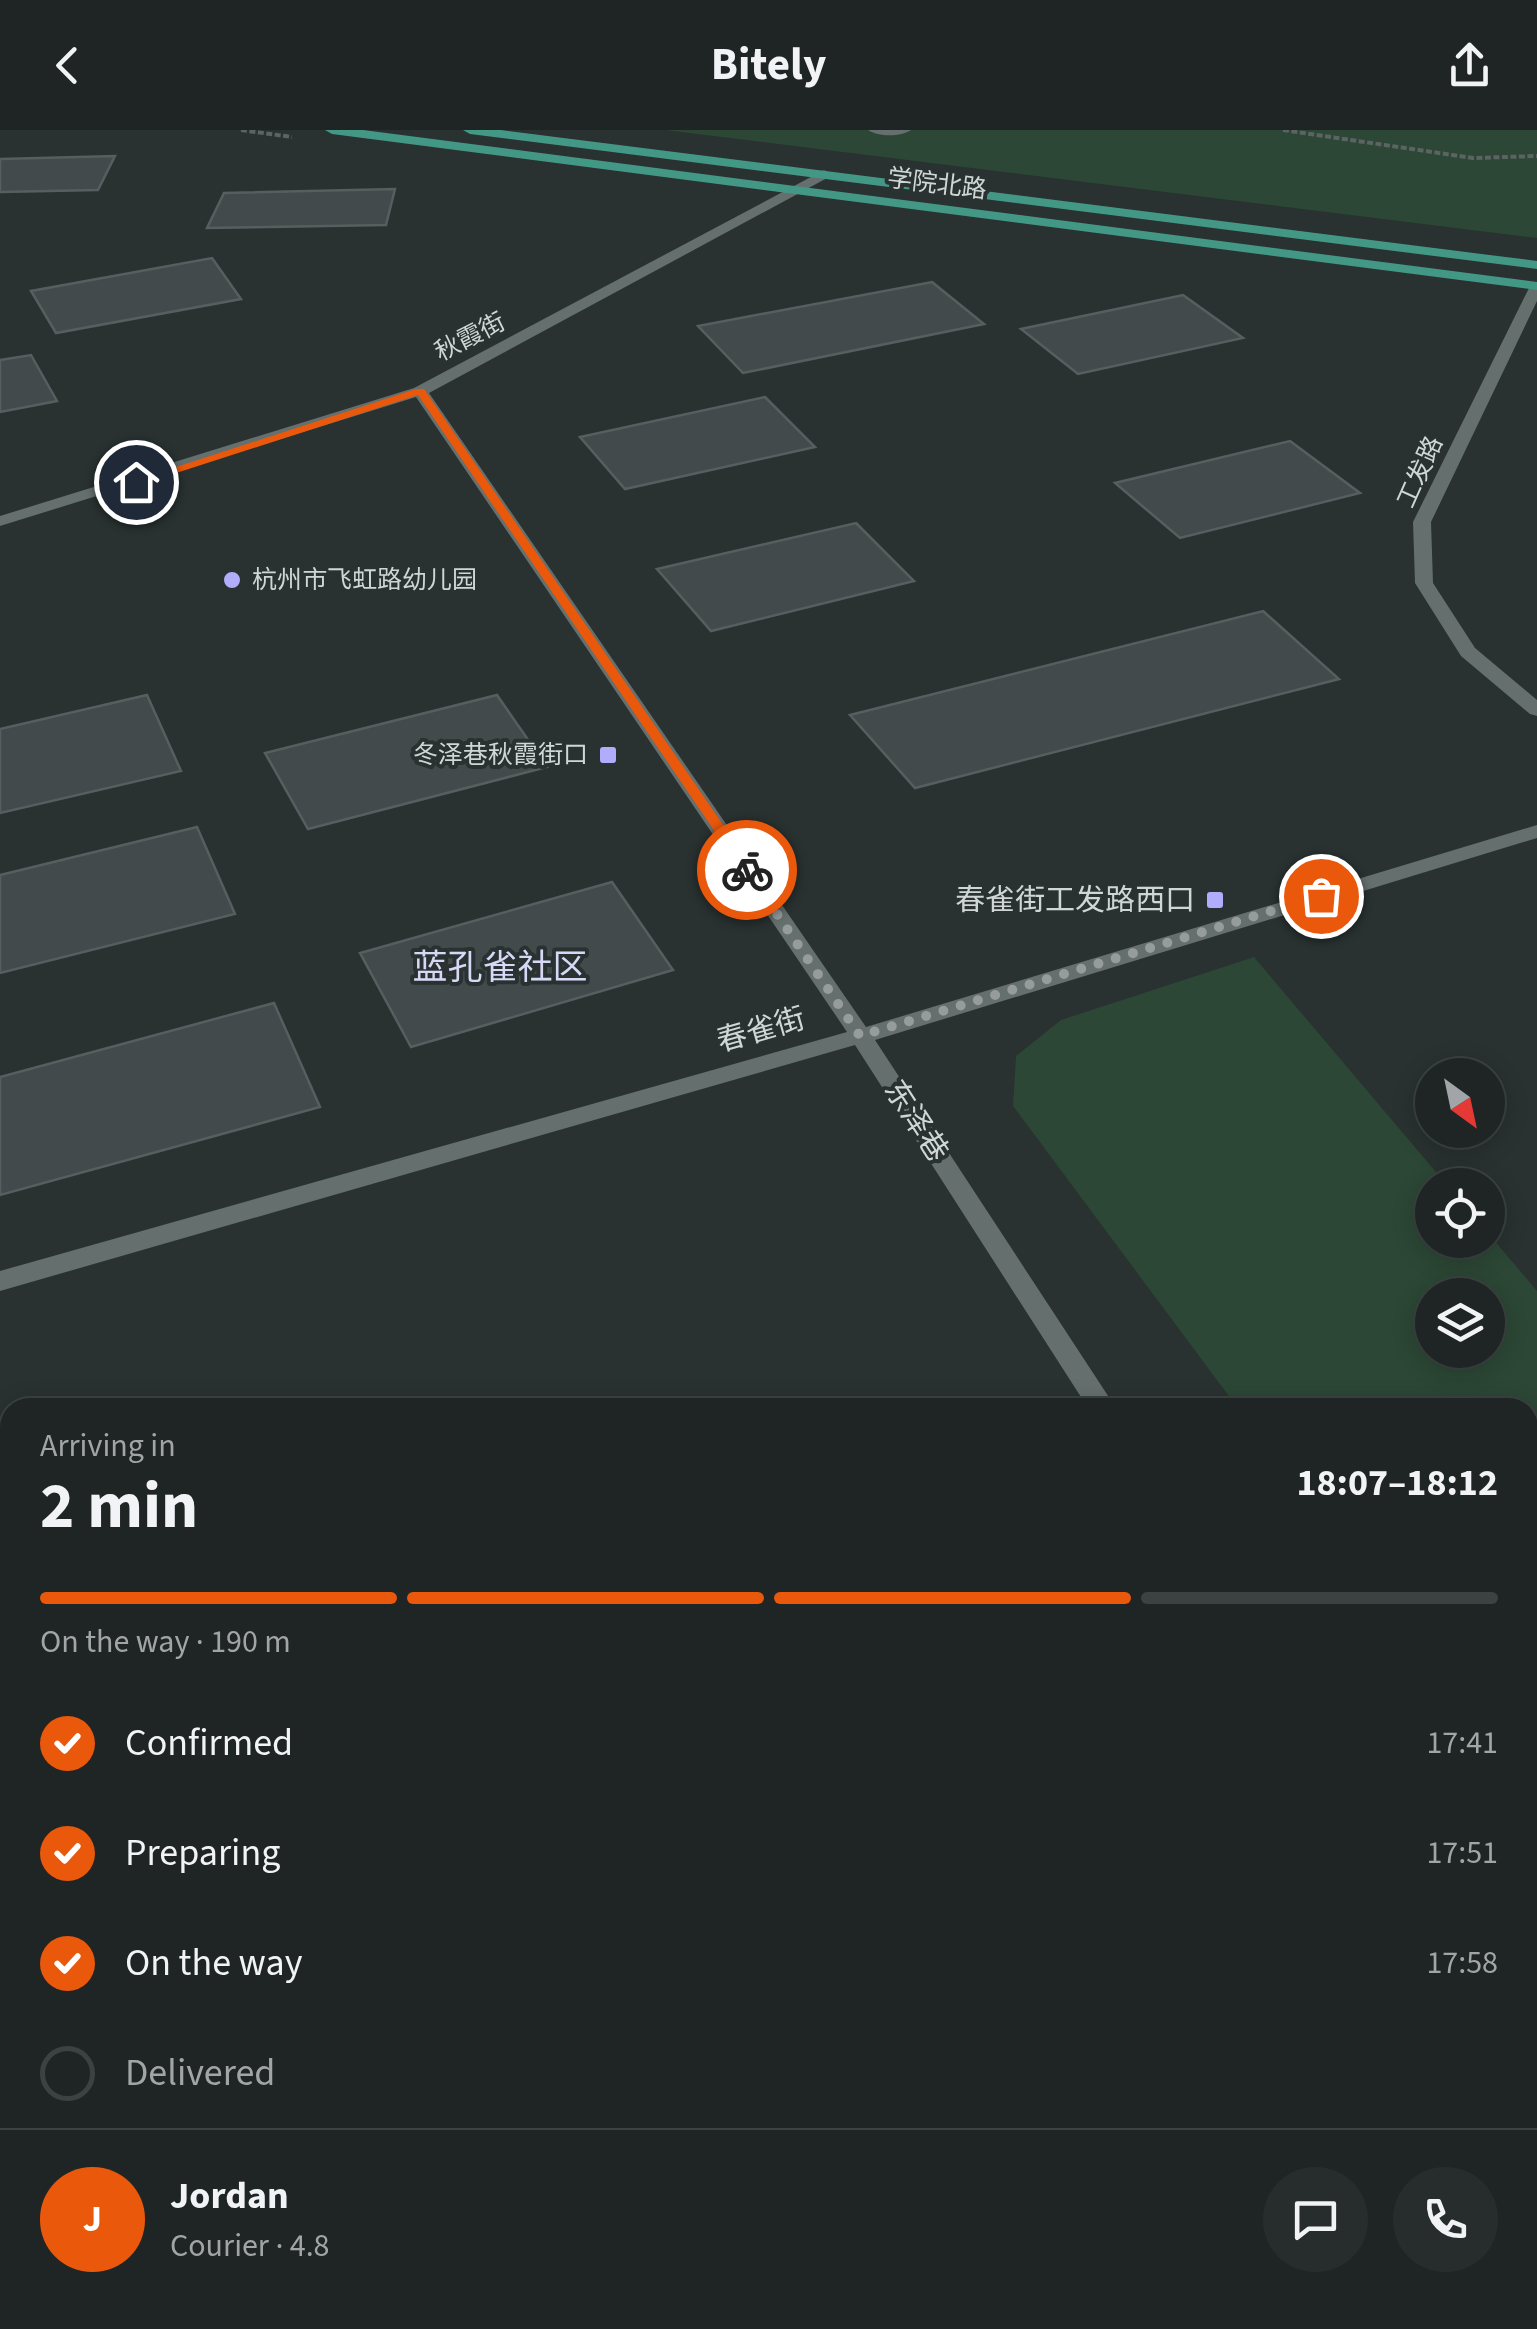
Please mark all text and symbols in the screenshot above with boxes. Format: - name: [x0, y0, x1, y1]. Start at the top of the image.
- text: Bitely: [711, 33, 826, 97]
- icon: back: [40, 38, 95, 93]
- icon: share: [1442, 38, 1497, 93]
- street label: 学院北路: [885, 160, 989, 208]
- street label: 秋霞街: [428, 304, 512, 370]
- street label: 工发路: [1388, 430, 1452, 514]
- pin: [94, 440, 179, 525]
- icon: home: [109, 455, 164, 510]
- place label: 杭州市飞虹路幼儿园: [252, 562, 477, 598]
- marker: 杭州市飞虹路幼儿园: [221, 569, 243, 591]
- place label: 冬泽巷秋霞街口: [413, 737, 588, 773]
- marker: 冬泽巷秋霞街口: [597, 744, 619, 766]
- courier: [697, 820, 797, 920]
- icon: bike: [720, 843, 775, 898]
- pin: [1279, 854, 1364, 939]
- icon: bag: [1294, 869, 1349, 924]
- place label: 春雀街工发路西口: [955, 879, 1195, 922]
- marker: 春雀街工发路西口: [1204, 889, 1226, 911]
- district label: 蓝孔雀社区: [412, 943, 588, 993]
- street label: 春雀街: [712, 997, 810, 1063]
- north arrow: [1415, 1058, 1505, 1148]
- map controls: [1415, 1058, 1505, 1368]
- street label: 东泽巷: [873, 1072, 959, 1170]
- button: locate: [1415, 1168, 1505, 1258]
- button: layers: [1415, 1278, 1505, 1368]
- text: Arriving in: [40, 1423, 176, 1469]
- text: 18:07–18:12: [1296, 1456, 1498, 1510]
- text: 2 min: [40, 1460, 198, 1553]
- text: On the way · 190 m: [40, 1619, 291, 1665]
- icon: check: [40, 1716, 95, 1771]
- text: Confirmed: [125, 1716, 293, 1770]
- text: 17:41: [1426, 1720, 1498, 1766]
- icon: check: [40, 1826, 95, 1881]
- text: Preparing: [125, 1826, 280, 1880]
- text: 17:51: [1426, 1830, 1498, 1876]
- icon: check: [40, 1936, 95, 1991]
- text: On the way: [125, 1936, 302, 1990]
- text: 17:58: [1426, 1940, 1498, 1986]
- text: Delivered: [125, 2046, 275, 2100]
- button: chat: [1263, 2167, 1368, 2272]
- button: phone: [1393, 2167, 1498, 2272]
- text: Jordan: [170, 2169, 289, 2223]
- text: J: [83, 2192, 102, 2246]
- text: Courier · 4.8: [170, 2223, 330, 2269]

